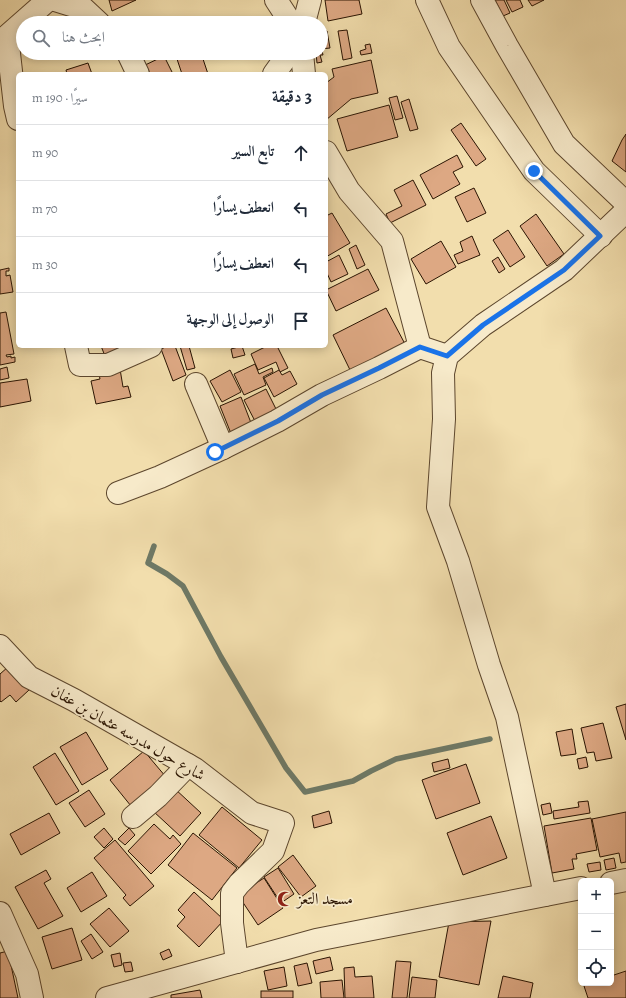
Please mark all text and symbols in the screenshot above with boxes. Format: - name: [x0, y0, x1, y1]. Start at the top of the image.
- search box: [16, 16, 328, 60]
- icon: search: [30, 27, 52, 49]
- text: ابحث هنا: [62, 27, 105, 47]
- text: 3 دقيقة: [272, 85, 312, 108]
- text: سيرًا · 190 m: [32, 89, 88, 106]
- text: تابع السير: [232, 141, 274, 161]
- icon: ahead: [290, 142, 312, 164]
- text: 90 m: [32, 144, 58, 161]
- route end: [525, 162, 543, 180]
- text: انعطف يسارًا: [213, 197, 274, 217]
- icon: left: [290, 198, 312, 220]
- text: 70 m: [32, 200, 58, 217]
- text: انعطف يسارًا: [213, 253, 274, 273]
- icon: left: [290, 254, 312, 276]
- text: 30 m: [32, 256, 58, 273]
- text: الوصول إلى الوجهة: [187, 309, 274, 329]
- icon: arrive: [290, 310, 312, 332]
- route start: [206, 443, 224, 461]
- street label: شارع حول مدرسه عثمان بن عفان: [46, 680, 209, 788]
- map controls: [578, 878, 614, 986]
- button: +: [578, 878, 614, 914]
- place label: مسجد التعز: [295, 888, 353, 910]
- mosque icon: مسجد التعز: [276, 890, 294, 908]
- button: −: [578, 914, 614, 950]
- button: locate: [578, 950, 614, 986]

